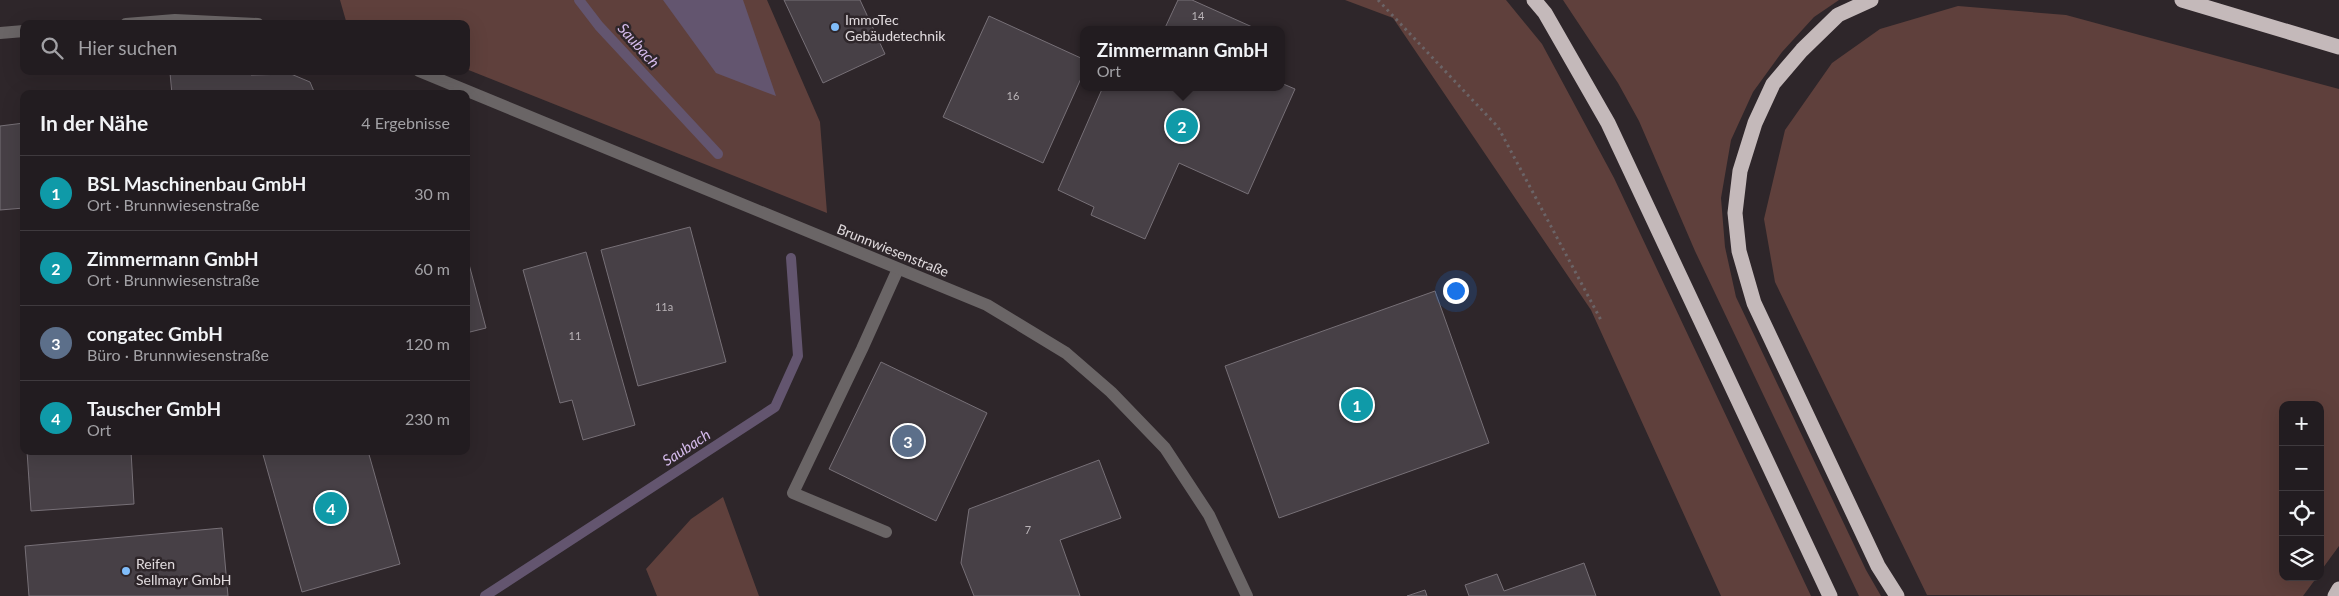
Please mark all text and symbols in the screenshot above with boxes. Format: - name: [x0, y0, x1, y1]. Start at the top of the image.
- house number: 14: [1192, 9, 1205, 22]
- place label: ImmoTec Gebäudetechnik: [845, 11, 946, 44]
- water label: Saubach: [614, 19, 664, 71]
- search box: [20, 20, 470, 75]
- marker: ImmoTec Gebäudetechnik: [829, 21, 841, 33]
- popup: [1080, 26, 1285, 91]
- icon: search: [38, 34, 66, 62]
- text: Hier suchen: [78, 36, 177, 59]
- text: Zimmermann GmbH: [1097, 38, 1268, 61]
- text: Ort: [1097, 61, 1121, 80]
- house number: 16: [1007, 89, 1019, 102]
- pin: 2: [1166, 107, 1198, 145]
- text: In der Nähe: [40, 110, 148, 135]
- text: 4 Ergebnisse: [361, 113, 450, 132]
- text: BSL Maschinenbau GmbH: [87, 172, 306, 195]
- text: 1: [51, 184, 61, 203]
- text: 30 m: [414, 184, 450, 203]
- text: Ort · Brunnwiesenstraße: [87, 195, 260, 214]
- street label: Brunnwiesenstraße: [835, 220, 951, 280]
- text: Zimmermann GmbH: [87, 247, 259, 270]
- text: 2: [51, 259, 61, 278]
- text: 60 m: [414, 259, 450, 278]
- text: Ort · Brunnwiesenstraße: [87, 270, 260, 289]
- your location: [1443, 278, 1469, 304]
- house number: 11a: [655, 300, 673, 313]
- text: congatec GmbH: [87, 322, 223, 345]
- house number: 11: [569, 329, 581, 342]
- text: 3: [51, 334, 61, 353]
- text: 120 m: [405, 334, 450, 353]
- text: Büro · Brunnwiesenstraße: [87, 345, 269, 364]
- pin: 1: [1341, 386, 1373, 424]
- text: Tauscher GmbH: [87, 397, 221, 420]
- map controls: [2279, 401, 2324, 581]
- button: +: [2279, 401, 2324, 446]
- text: 4: [51, 409, 61, 428]
- text: 230 m: [405, 409, 450, 428]
- text: Ort: [87, 420, 111, 439]
- pin: 3: [892, 422, 924, 460]
- water label: Saubach: [659, 425, 713, 469]
- button: −: [2279, 446, 2324, 491]
- pin: 4: [315, 489, 347, 527]
- button: locate: [2279, 491, 2324, 536]
- house number: 7: [1025, 523, 1031, 536]
- button: layers: [2279, 536, 2324, 581]
- place label: Reifen Sellmayr GmbH: [136, 555, 231, 588]
- marker: Reifen Sellmayr GmbH: [120, 565, 132, 577]

